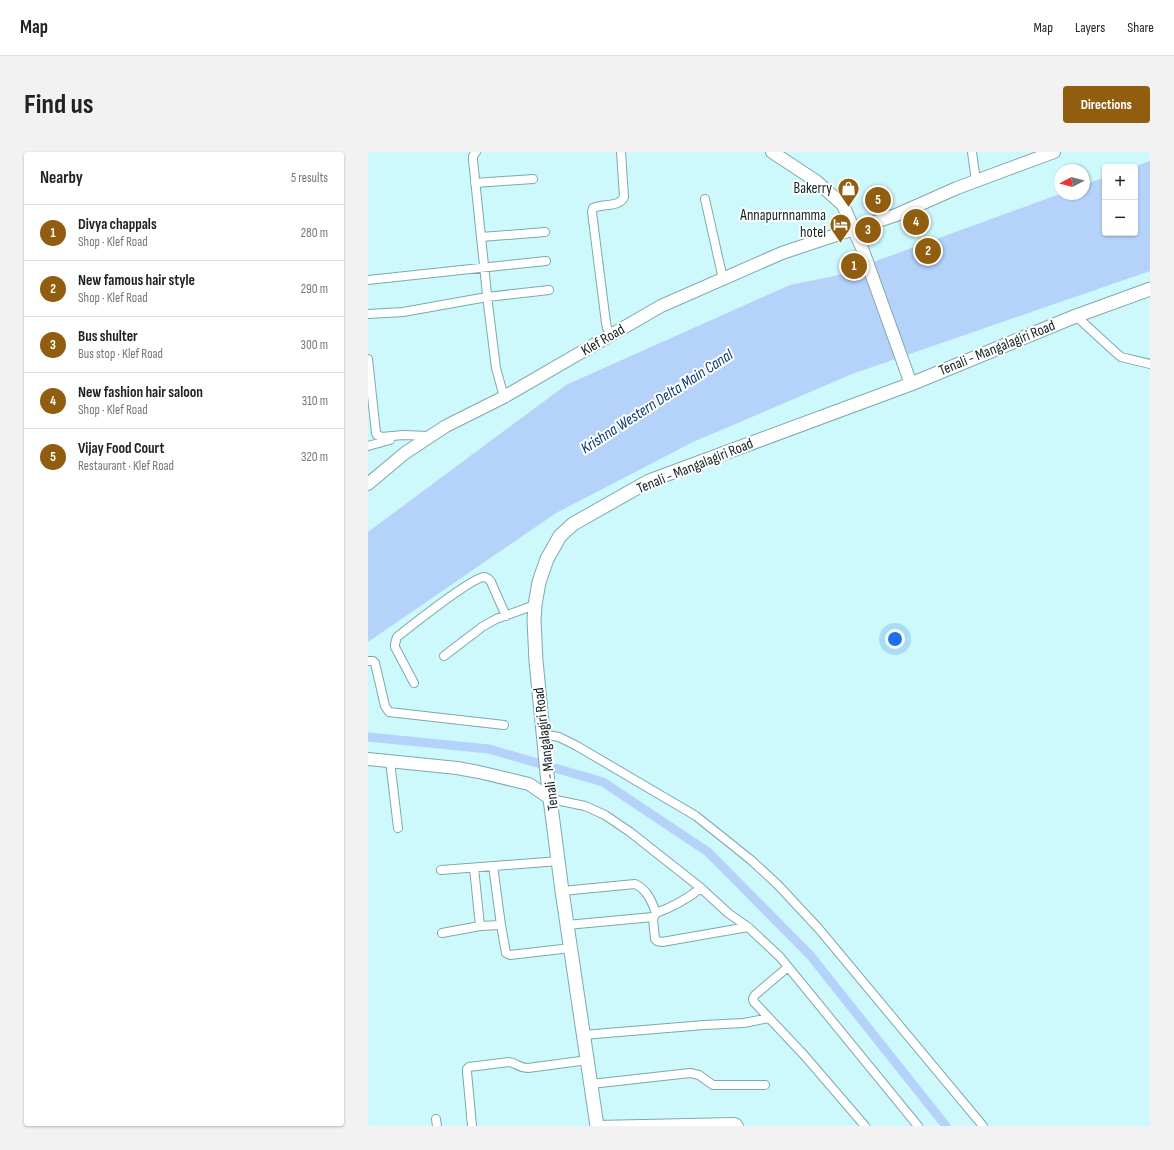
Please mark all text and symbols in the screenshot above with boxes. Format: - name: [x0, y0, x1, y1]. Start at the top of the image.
- text: Map: [20, 16, 48, 39]
- text: Map: [1033, 19, 1053, 36]
- text: Layers: [1075, 19, 1105, 36]
- text: Share: [1127, 19, 1154, 36]
- button: Directions: [1063, 86, 1150, 123]
- text: Find us: [24, 88, 93, 121]
- north arrow: [1054, 164, 1090, 200]
- map controls: [1102, 164, 1138, 236]
- button: +: [1102, 164, 1138, 200]
- text: Nearby: [40, 168, 83, 188]
- text: 5 results: [291, 170, 328, 186]
- shop icon: Bakerry: [835, 175, 861, 208]
- place label: Bakerry: [793, 179, 832, 198]
- pin: 5: [865, 185, 891, 215]
- button: −: [1102, 200, 1138, 236]
- place label: Annapurnnamma hotel: [739, 206, 826, 242]
- pin: 4: [903, 207, 929, 237]
- hotel icon: Annapurnnamma hotel: [828, 211, 854, 244]
- text: Divya chappals: [78, 215, 157, 234]
- pin: 3: [855, 215, 881, 245]
- text: 1: [50, 225, 56, 241]
- text: 280 m: [301, 225, 328, 241]
- text: Shop · Klef Road: [78, 234, 148, 250]
- pin: 2: [915, 236, 941, 266]
- pin: 1: [841, 251, 867, 281]
- text: New famous hair style: [78, 271, 195, 290]
- text: 2: [50, 281, 56, 297]
- text: 290 m: [301, 281, 328, 297]
- text: Shop · Klef Road: [78, 290, 148, 306]
- street label: Tenali - Mangalagiri Road: [936, 316, 1058, 380]
- street label: Klef Road: [578, 320, 628, 360]
- text: Bus shulter: [78, 327, 138, 346]
- text: 3: [50, 337, 56, 353]
- text: 300 m: [301, 337, 328, 353]
- water label: Krishna Western Delta Main Canal: [577, 345, 737, 458]
- text: Bus stop · Klef Road: [78, 346, 163, 362]
- text: New fashion hair saloon: [78, 383, 203, 402]
- text: 4: [50, 393, 56, 409]
- text: 310 m: [302, 393, 328, 409]
- text: Shop · Klef Road: [78, 402, 148, 418]
- street label: Tenali - Mangalagiri Road: [634, 434, 756, 498]
- text: Vijay Food Court: [78, 439, 164, 458]
- text: 5: [50, 449, 56, 465]
- text: 320 m: [301, 449, 328, 465]
- text: Restaurant · Klef Road: [78, 458, 174, 474]
- your location: [885, 629, 905, 649]
- street label: Tenali - Mangalagiri Road: [529, 686, 563, 812]

